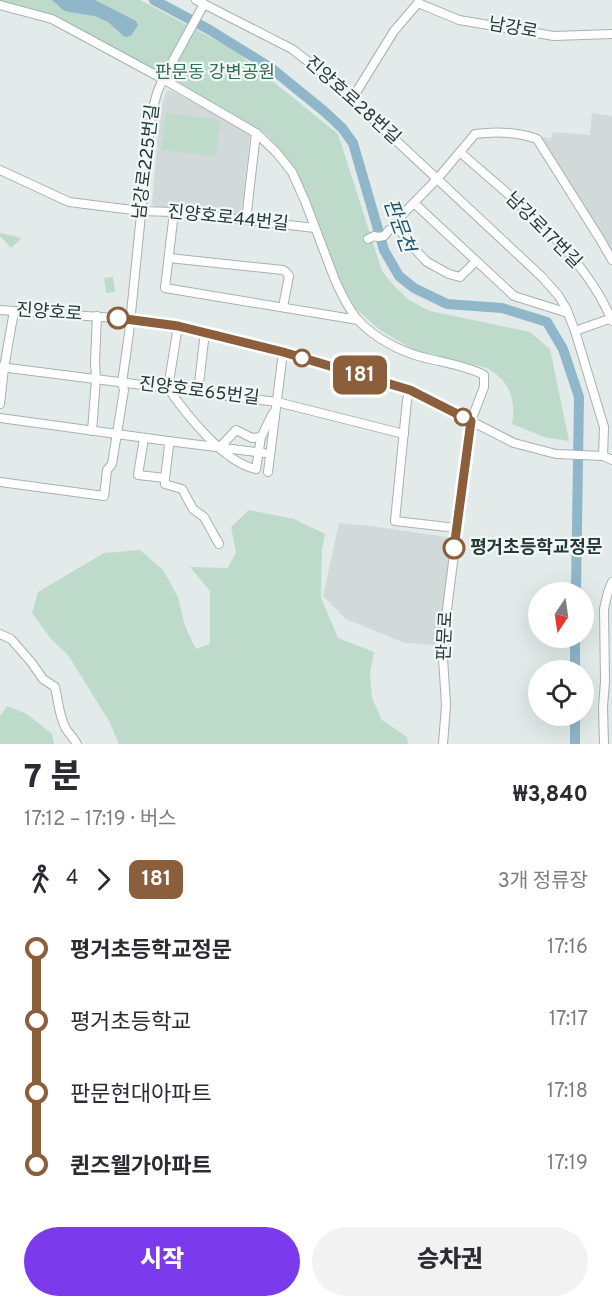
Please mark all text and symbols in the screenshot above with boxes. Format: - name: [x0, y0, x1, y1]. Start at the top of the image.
- street label: 남강로: [487, 13, 539, 45]
- street label: 진양호로28번길: [299, 52, 405, 150]
- park label: 판문동 강변공원: [155, 62, 275, 85]
- street label: 남강로225번길: [129, 103, 165, 221]
- street label: 남강로17번길: [500, 188, 586, 274]
- water label: 판문천: [376, 196, 421, 259]
- street label: 진양호로44번길: [166, 201, 290, 237]
- street label: 진양호로: [15, 299, 83, 327]
- unlabelled marker: [107, 307, 129, 329]
- unlabelled marker: [293, 349, 311, 367]
- line badge: 181: [326, 356, 394, 394]
- text: 181: [345, 362, 375, 389]
- street label: 진양호로65번길: [137, 373, 261, 411]
- unlabelled marker: [454, 408, 472, 426]
- marker: 평거초등학교정문: [443, 537, 465, 559]
- place label: 평거초등학교정문: [470, 537, 602, 560]
- north arrow: [528, 582, 594, 648]
- map controls: [528, 582, 594, 726]
- street label: 판문로: [433, 611, 459, 661]
- button: locate: [528, 660, 594, 726]
- text: 7 분: [24, 758, 81, 800]
- text: ₩3,840: [513, 782, 588, 809]
- text: 17:12 – 17:19 · 버스: [24, 807, 176, 833]
- icon: walk: [24, 863, 57, 896]
- icon: forward: [87, 863, 120, 896]
- text: 4: [66, 866, 78, 892]
- text: 181: [141, 866, 171, 893]
- text: 3개 정류장: [498, 869, 588, 895]
- text: 17:16: [547, 935, 588, 961]
- text: 평거초등학교정문: [70, 938, 232, 965]
- text: 17:17: [549, 1007, 588, 1033]
- text: 평거초등학교: [70, 1010, 191, 1037]
- text: 17:18: [547, 1079, 588, 1105]
- text: 판문현대아파트: [70, 1082, 212, 1109]
- text: 17:19: [547, 1151, 588, 1177]
- text: 퀸즈웰가아파트: [70, 1154, 212, 1181]
- button: 시작: [24, 1227, 300, 1296]
- button: 승차권: [312, 1227, 588, 1296]

